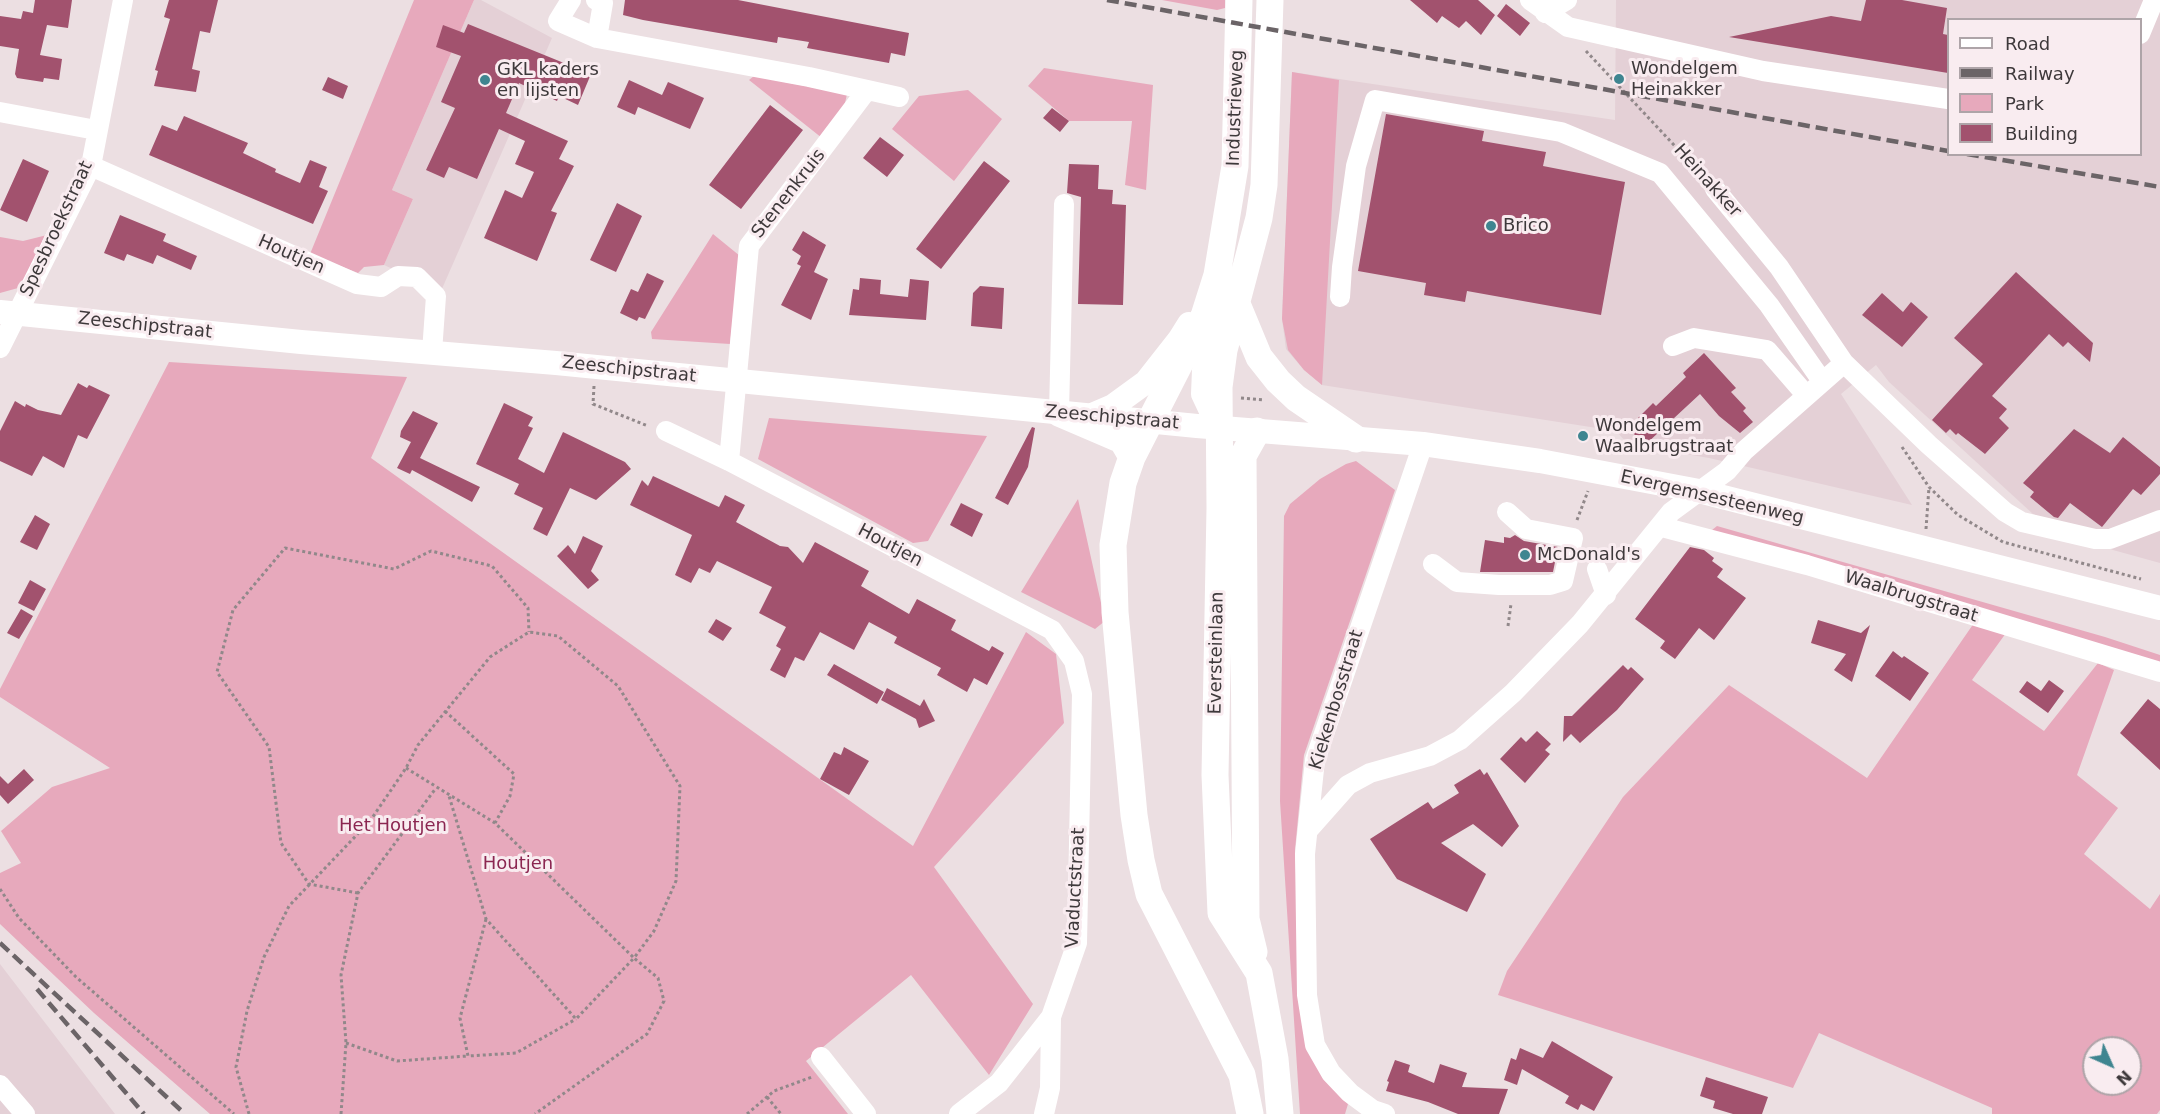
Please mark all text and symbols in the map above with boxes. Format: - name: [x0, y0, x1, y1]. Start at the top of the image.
- legend: [1947, 18, 2142, 156]
- text: Road: [2005, 33, 2050, 54]
- street label: Industrieweg: [1223, 49, 1249, 167]
- place label: Wondelgem Heinakker: [1631, 58, 1738, 100]
- place label: GKL kaders en lijsten: [497, 59, 599, 101]
- text: Railway: [2005, 63, 2075, 84]
- marker: Wondelgem Heinakker: [1612, 72, 1626, 86]
- marker: GKL kaders en lijsten: [478, 73, 492, 87]
- text: Park: [2005, 93, 2044, 114]
- text: Building: [2005, 123, 2078, 144]
- street label: Heinakker: [1669, 140, 1745, 222]
- street label: Stenenkruis: [748, 145, 830, 243]
- street label: Spesbroekstraat: [16, 158, 98, 300]
- place label: Brico: [1503, 215, 1549, 237]
- marker: Brico: [1484, 219, 1498, 233]
- street label: Houtjen: [254, 231, 328, 279]
- street label: Zeeschipstraat: [77, 308, 213, 344]
- street label: Zeeschipstraat: [561, 352, 697, 388]
- street label: Zeeschipstraat: [1044, 401, 1180, 435]
- place label: Wondelgem Waalbrugstraat: [1595, 415, 1733, 458]
- marker: Wondelgem Waalbrugstraat: [1576, 429, 1590, 443]
- street label: Evergemsesteenweg: [1618, 466, 1806, 530]
- street label: Houtjen: [854, 520, 926, 572]
- place label: McDonald's: [1537, 544, 1640, 566]
- marker: McDonald's: [1518, 548, 1532, 562]
- street label: Waalbrugstraat: [1842, 566, 1980, 628]
- street label: Eversteinlaan: [1205, 591, 1229, 715]
- street label: Kiekenbosstraat: [1305, 628, 1369, 772]
- park label: Het Houtjen: [339, 815, 447, 837]
- street label: Viaductstraat: [1062, 827, 1090, 949]
- park label: Houtjen: [483, 853, 553, 875]
- north arrow: [2082, 1036, 2142, 1096]
- text: N: [2112, 1066, 2135, 1089]

